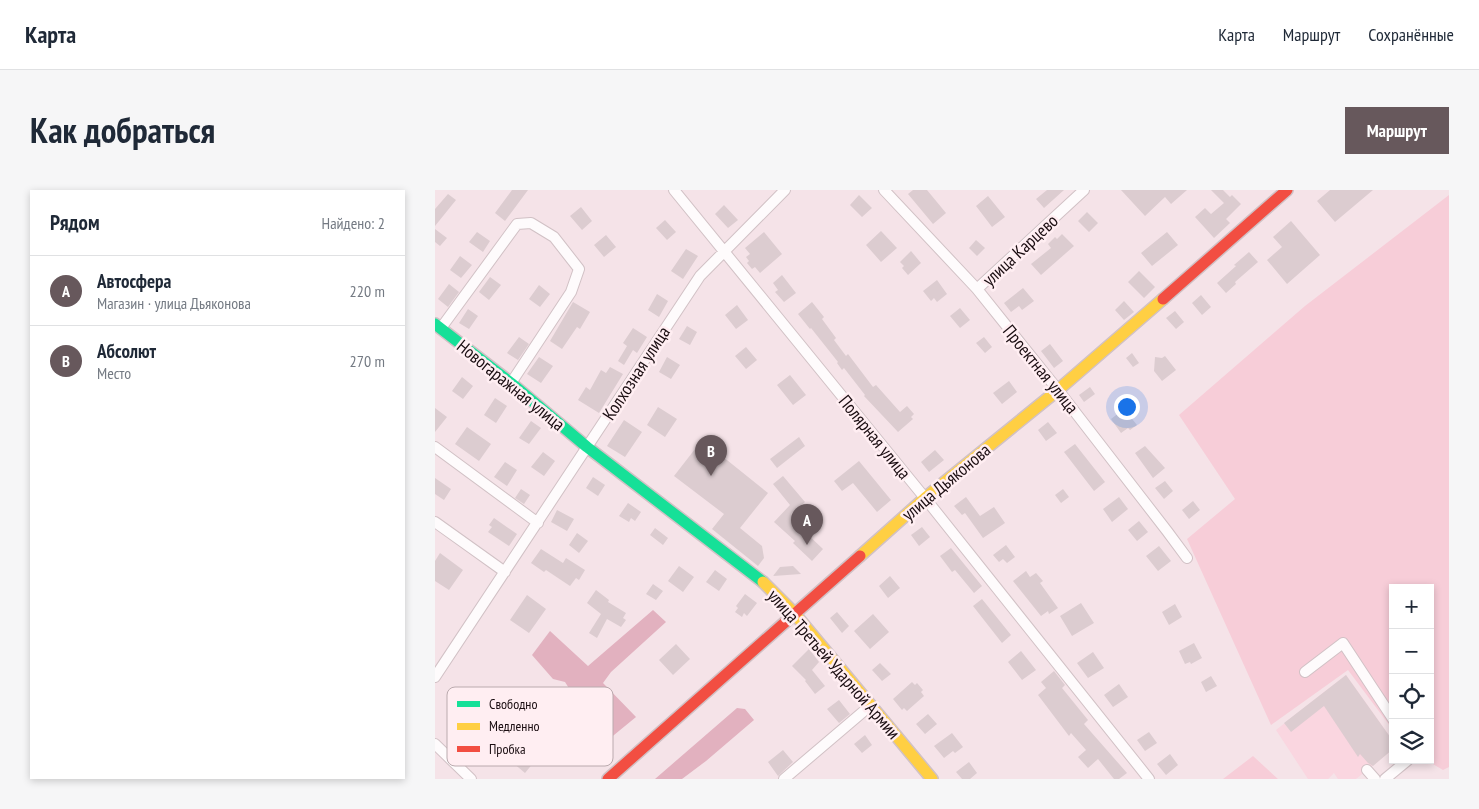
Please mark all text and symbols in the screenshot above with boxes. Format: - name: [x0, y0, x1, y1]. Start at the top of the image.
- text: Карта: [25, 19, 76, 50]
- text: Карта: [1218, 23, 1255, 46]
- text: Маршрут: [1283, 23, 1340, 46]
- text: Сохранённые: [1368, 23, 1454, 46]
- text: Как добраться: [30, 107, 215, 153]
- button: Маршрут: [1345, 107, 1449, 154]
- text: Рядом: [50, 209, 100, 236]
- street label: улица Карцево: [977, 209, 1063, 291]
- text: Найдено: 2: [322, 213, 385, 233]
- text: Автосфера: [97, 269, 171, 293]
- text: A: [62, 281, 70, 301]
- text: 220 m: [350, 281, 385, 301]
- text: Магазин · улица Дьяконова: [97, 293, 251, 313]
- street label: Проектная улица: [998, 320, 1084, 418]
- street label: Колхозная улица: [597, 322, 675, 424]
- street label: Новогаражная улица: [452, 334, 570, 436]
- text: Абсолют: [97, 339, 156, 363]
- text: B: [62, 351, 70, 371]
- text: 270 m: [350, 351, 385, 371]
- text: Место: [97, 363, 131, 383]
- street label: Полярная улица: [834, 390, 916, 484]
- your location: [1114, 394, 1140, 420]
- pin: B: [695, 435, 727, 476]
- street label: улица Дьяконова: [897, 438, 995, 526]
- pin: A: [791, 504, 823, 545]
- street label: улица Третьей Ударной Армии: [763, 584, 905, 744]
- map controls: [1389, 584, 1434, 764]
- button: +: [1389, 584, 1434, 629]
- button: −: [1389, 629, 1434, 674]
- button: locate: [1389, 674, 1434, 719]
- legend: [447, 687, 613, 766]
- text: Свободно: [489, 695, 537, 713]
- text: Медленно: [489, 717, 540, 735]
- button: layers: [1389, 719, 1434, 764]
- text: Пробка: [489, 740, 526, 758]

